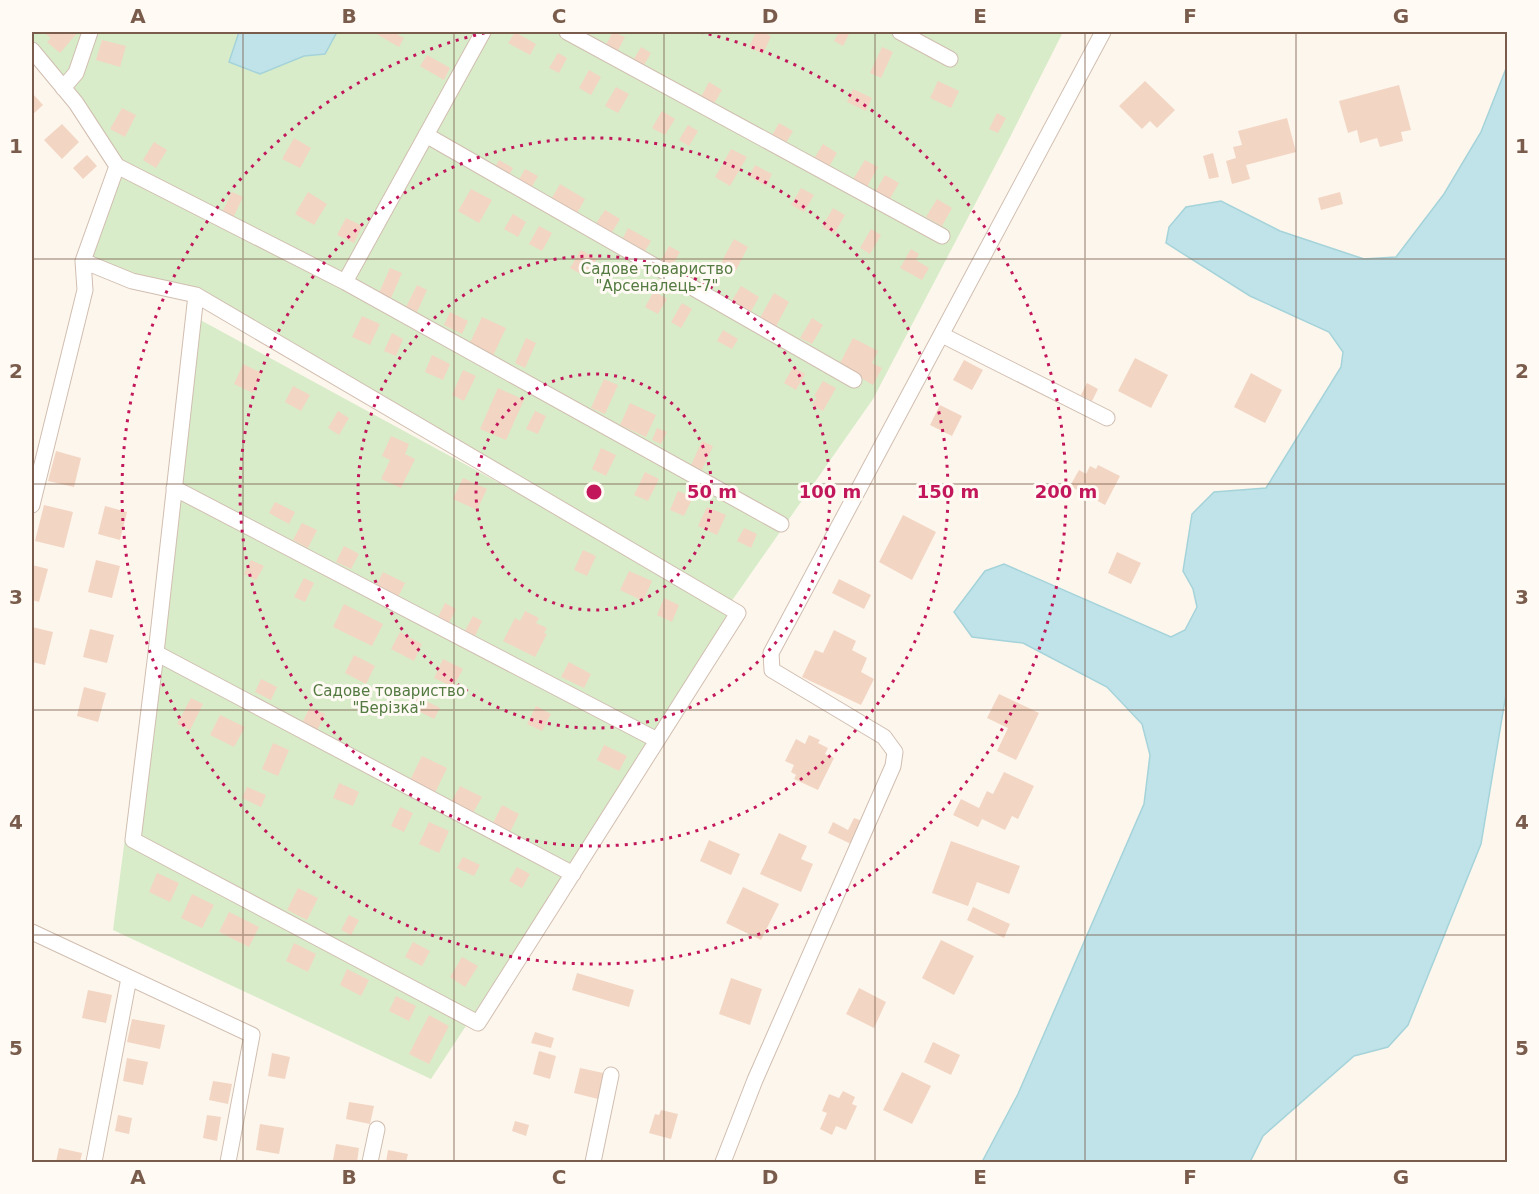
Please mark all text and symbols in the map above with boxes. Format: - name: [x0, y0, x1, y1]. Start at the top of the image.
- text: A: [130, 4, 146, 28]
- text: B: [341, 4, 357, 28]
- text: C: [552, 4, 566, 28]
- text: D: [762, 4, 778, 28]
- text: E: [973, 4, 987, 28]
- text: F: [1183, 4, 1197, 28]
- text: G: [1393, 4, 1409, 28]
- text: 1: [9, 134, 23, 158]
- text: 1: [1515, 134, 1529, 158]
- park label: Садове товариство "Арсеналець-7": [581, 260, 733, 295]
- text: 2: [9, 359, 23, 383]
- text: 2: [1515, 359, 1529, 383]
- text: 50 m: [687, 481, 737, 502]
- text: 100 m: [799, 481, 861, 502]
- text: 150 m: [917, 481, 979, 502]
- text: 200 m: [1035, 481, 1097, 502]
- centre of rings: [584, 482, 604, 502]
- text: 3: [9, 585, 23, 609]
- text: 3: [1515, 585, 1529, 609]
- park label: Садове товариство "Берізка": [313, 682, 465, 717]
- text: 4: [9, 810, 23, 834]
- text: 4: [1515, 810, 1529, 834]
- text: 5: [9, 1036, 23, 1060]
- text: 5: [1515, 1036, 1529, 1060]
- text: A: [130, 1165, 146, 1189]
- text: B: [341, 1165, 357, 1189]
- text: C: [552, 1165, 566, 1189]
- text: D: [762, 1165, 778, 1189]
- text: E: [973, 1165, 987, 1189]
- text: F: [1183, 1165, 1197, 1189]
- text: G: [1393, 1165, 1409, 1189]

